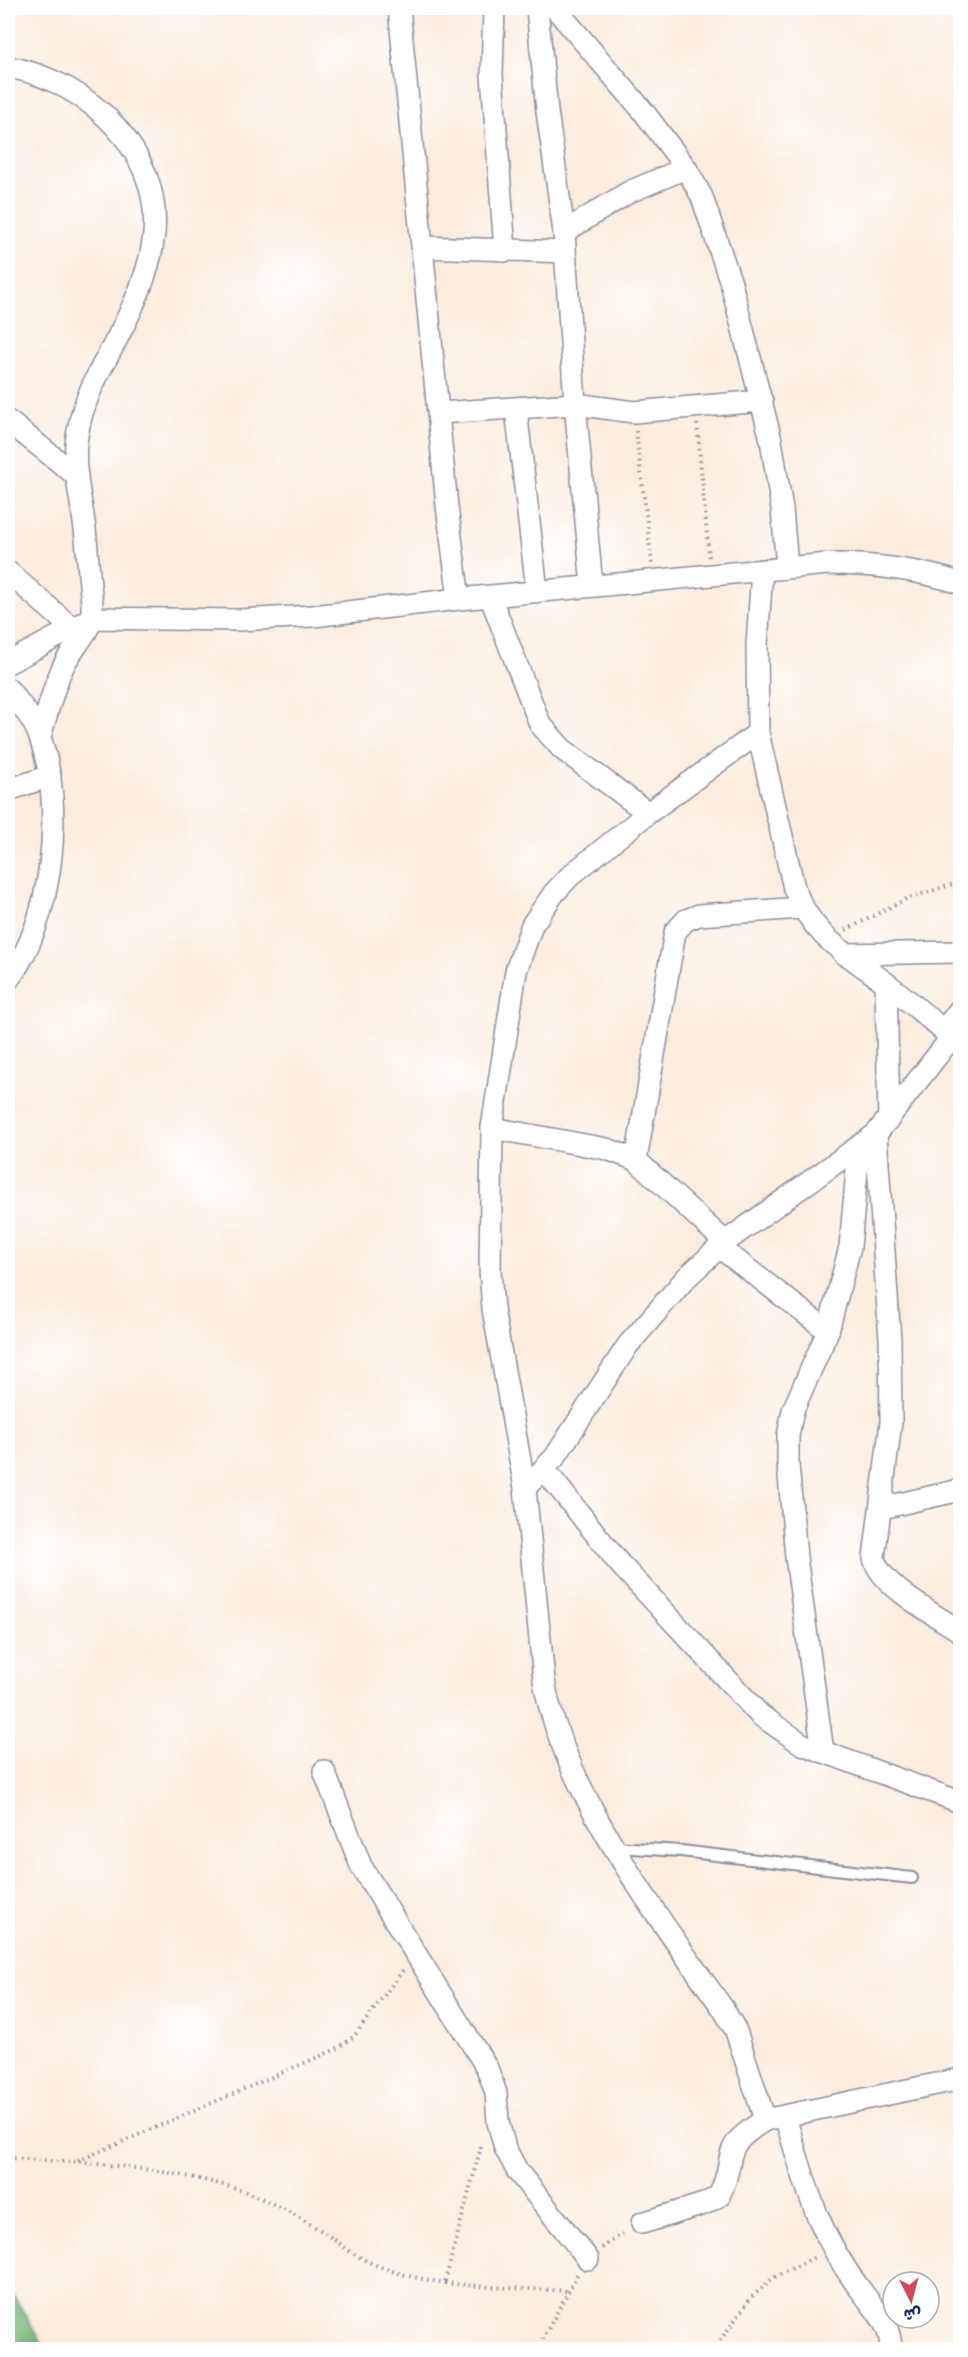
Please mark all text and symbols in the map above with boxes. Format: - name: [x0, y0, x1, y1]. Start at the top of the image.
- north arrow: [881, 2270, 941, 2330]
- text: ش: [902, 2299, 923, 2330]

